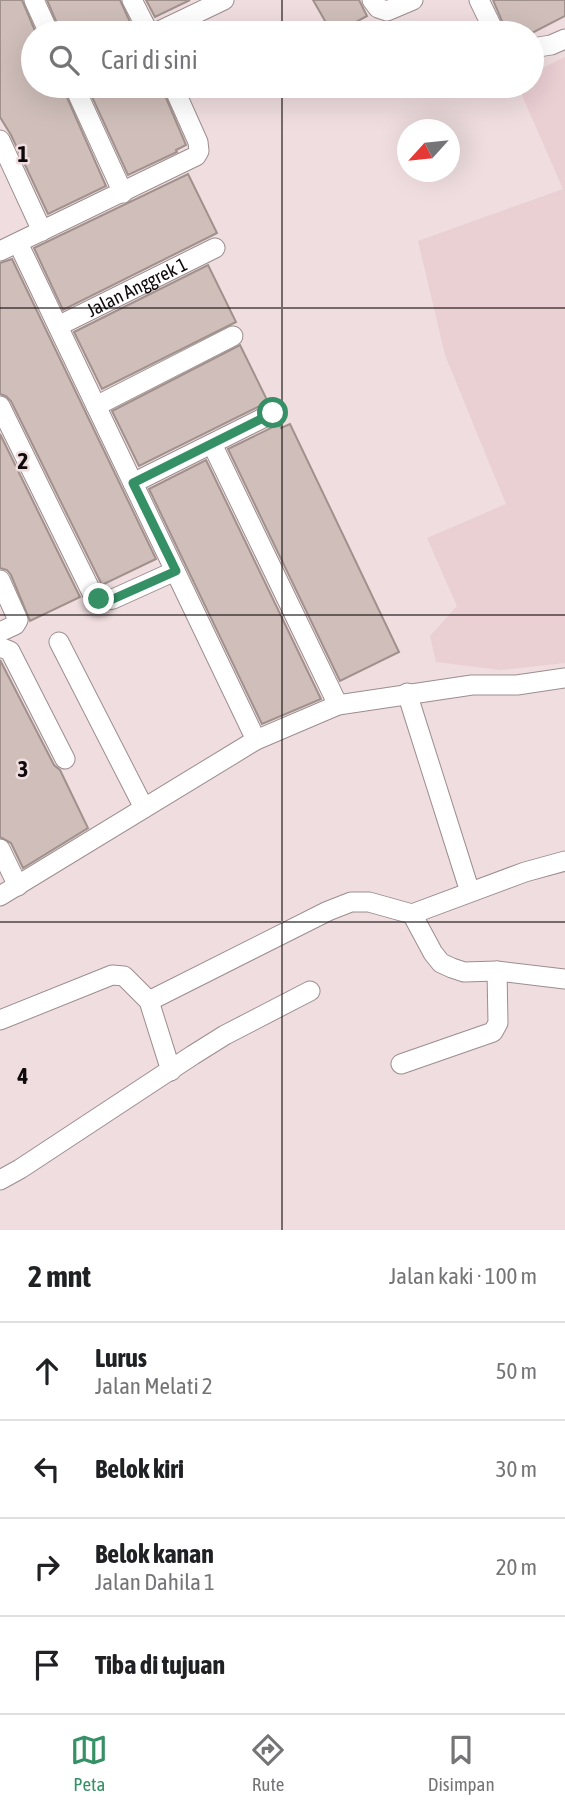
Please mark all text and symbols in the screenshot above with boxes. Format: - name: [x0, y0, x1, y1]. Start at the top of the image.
- search box: [21, 21, 544, 98]
- icon: search: [45, 41, 83, 79]
- text: Cari di sini: [101, 45, 198, 75]
- north arrow: [397, 119, 460, 182]
- text: 1: [18, 141, 29, 167]
- street label: Jalan Anggrek 1: [83, 253, 191, 321]
- route start: [257, 397, 288, 428]
- text: 2: [18, 448, 28, 474]
- route end: [83, 583, 114, 614]
- text: 3: [18, 756, 28, 782]
- text: 4: [17, 1063, 29, 1089]
- text: 2 mnt: [28, 1259, 91, 1293]
- text: Jalan kaki · 100 m: [389, 1263, 537, 1289]
- text: Lurus: [95, 1343, 147, 1373]
- icon: ahead: [28, 1352, 66, 1390]
- text: 50 m: [496, 1358, 537, 1384]
- text: Jalan Melati 2: [95, 1373, 213, 1399]
- icon: left: [28, 1450, 66, 1488]
- text: Belok kiri: [95, 1454, 184, 1484]
- text: 30 m: [496, 1456, 537, 1482]
- text: Belok kanan: [95, 1539, 214, 1569]
- icon: right: [28, 1548, 66, 1586]
- text: 20 m: [496, 1554, 537, 1580]
- text: Jalan Dahila 1: [95, 1569, 215, 1595]
- icon: arrive: [28, 1646, 66, 1684]
- text: Tiba di tujuan: [95, 1650, 225, 1680]
- tab: Peta: [70, 1731, 108, 1795]
- tab: Rute: [249, 1731, 287, 1795]
- tab: Disimpan: [428, 1731, 495, 1795]

